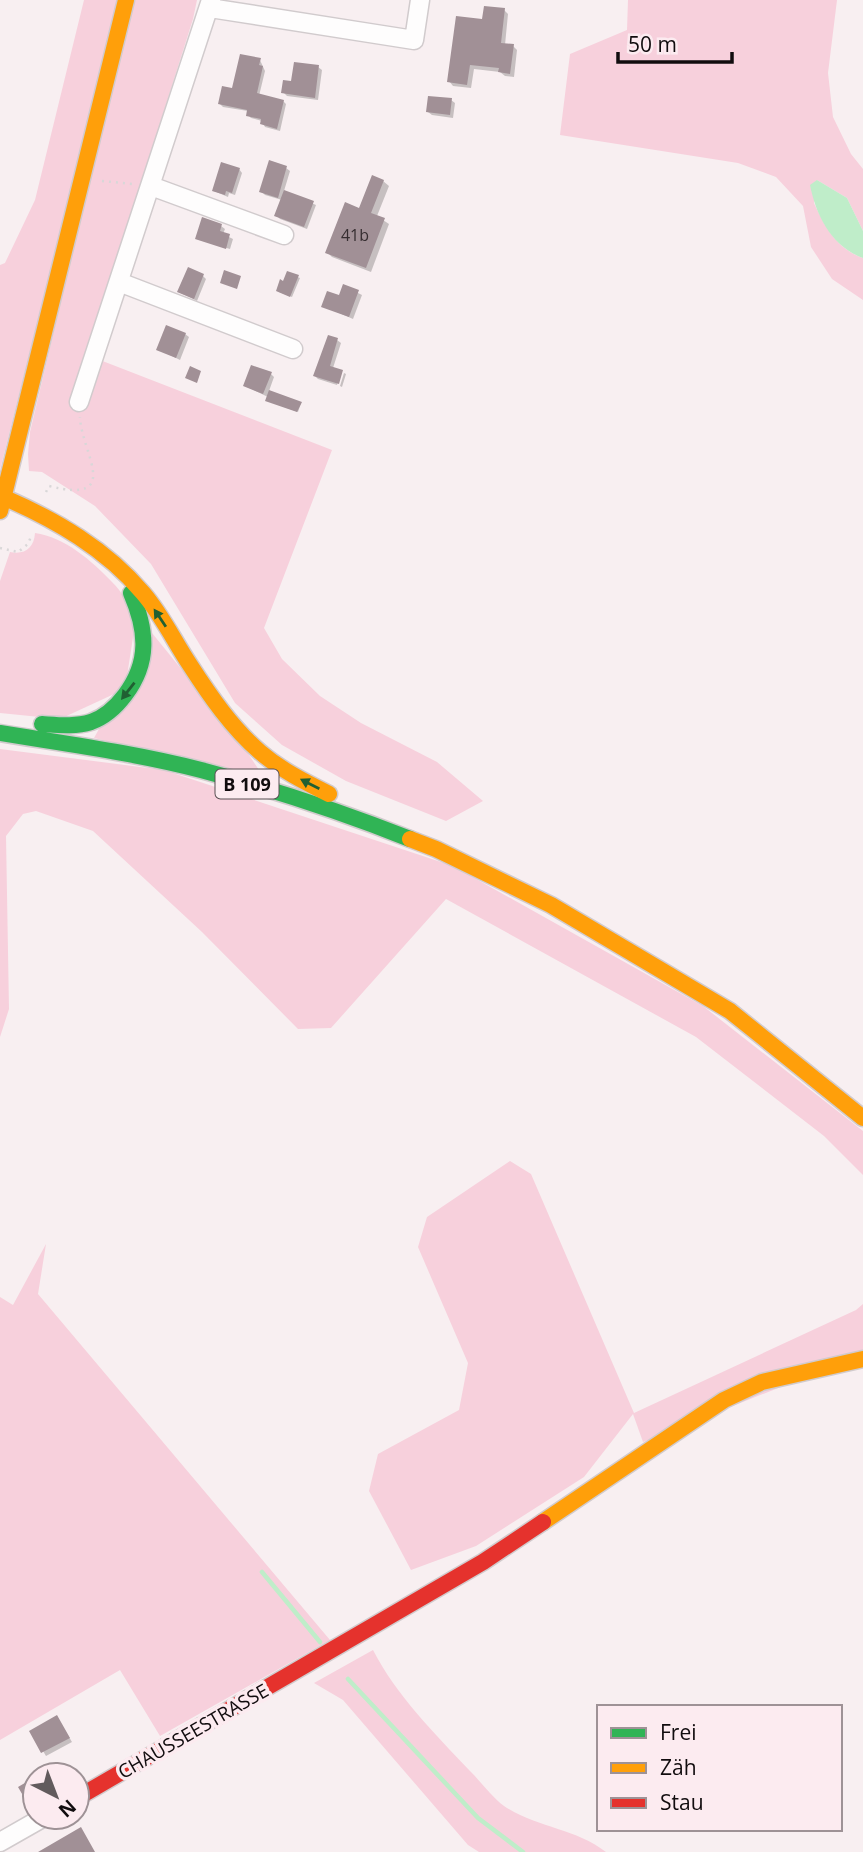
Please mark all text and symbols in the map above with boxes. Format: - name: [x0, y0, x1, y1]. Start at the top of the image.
- scale bar: [618, 21, 732, 65]
- text: 50 m: [628, 30, 677, 58]
- house number: 41b: [341, 224, 369, 246]
- one-way arrow: [154, 608, 167, 627]
- one-way arrow: [122, 682, 136, 700]
- road number: B 109: [216, 770, 278, 798]
- one-way arrow: [300, 778, 320, 790]
- street label: CHAUSSEESTRASSE: [113, 1677, 273, 1785]
- legend: [597, 1705, 842, 1831]
- text: Frei: [660, 1718, 697, 1746]
- text: Zäh: [660, 1753, 697, 1781]
- north arrow: [21, 1761, 91, 1831]
- text: Stau: [660, 1788, 704, 1816]
- text: N: [53, 1794, 82, 1823]

